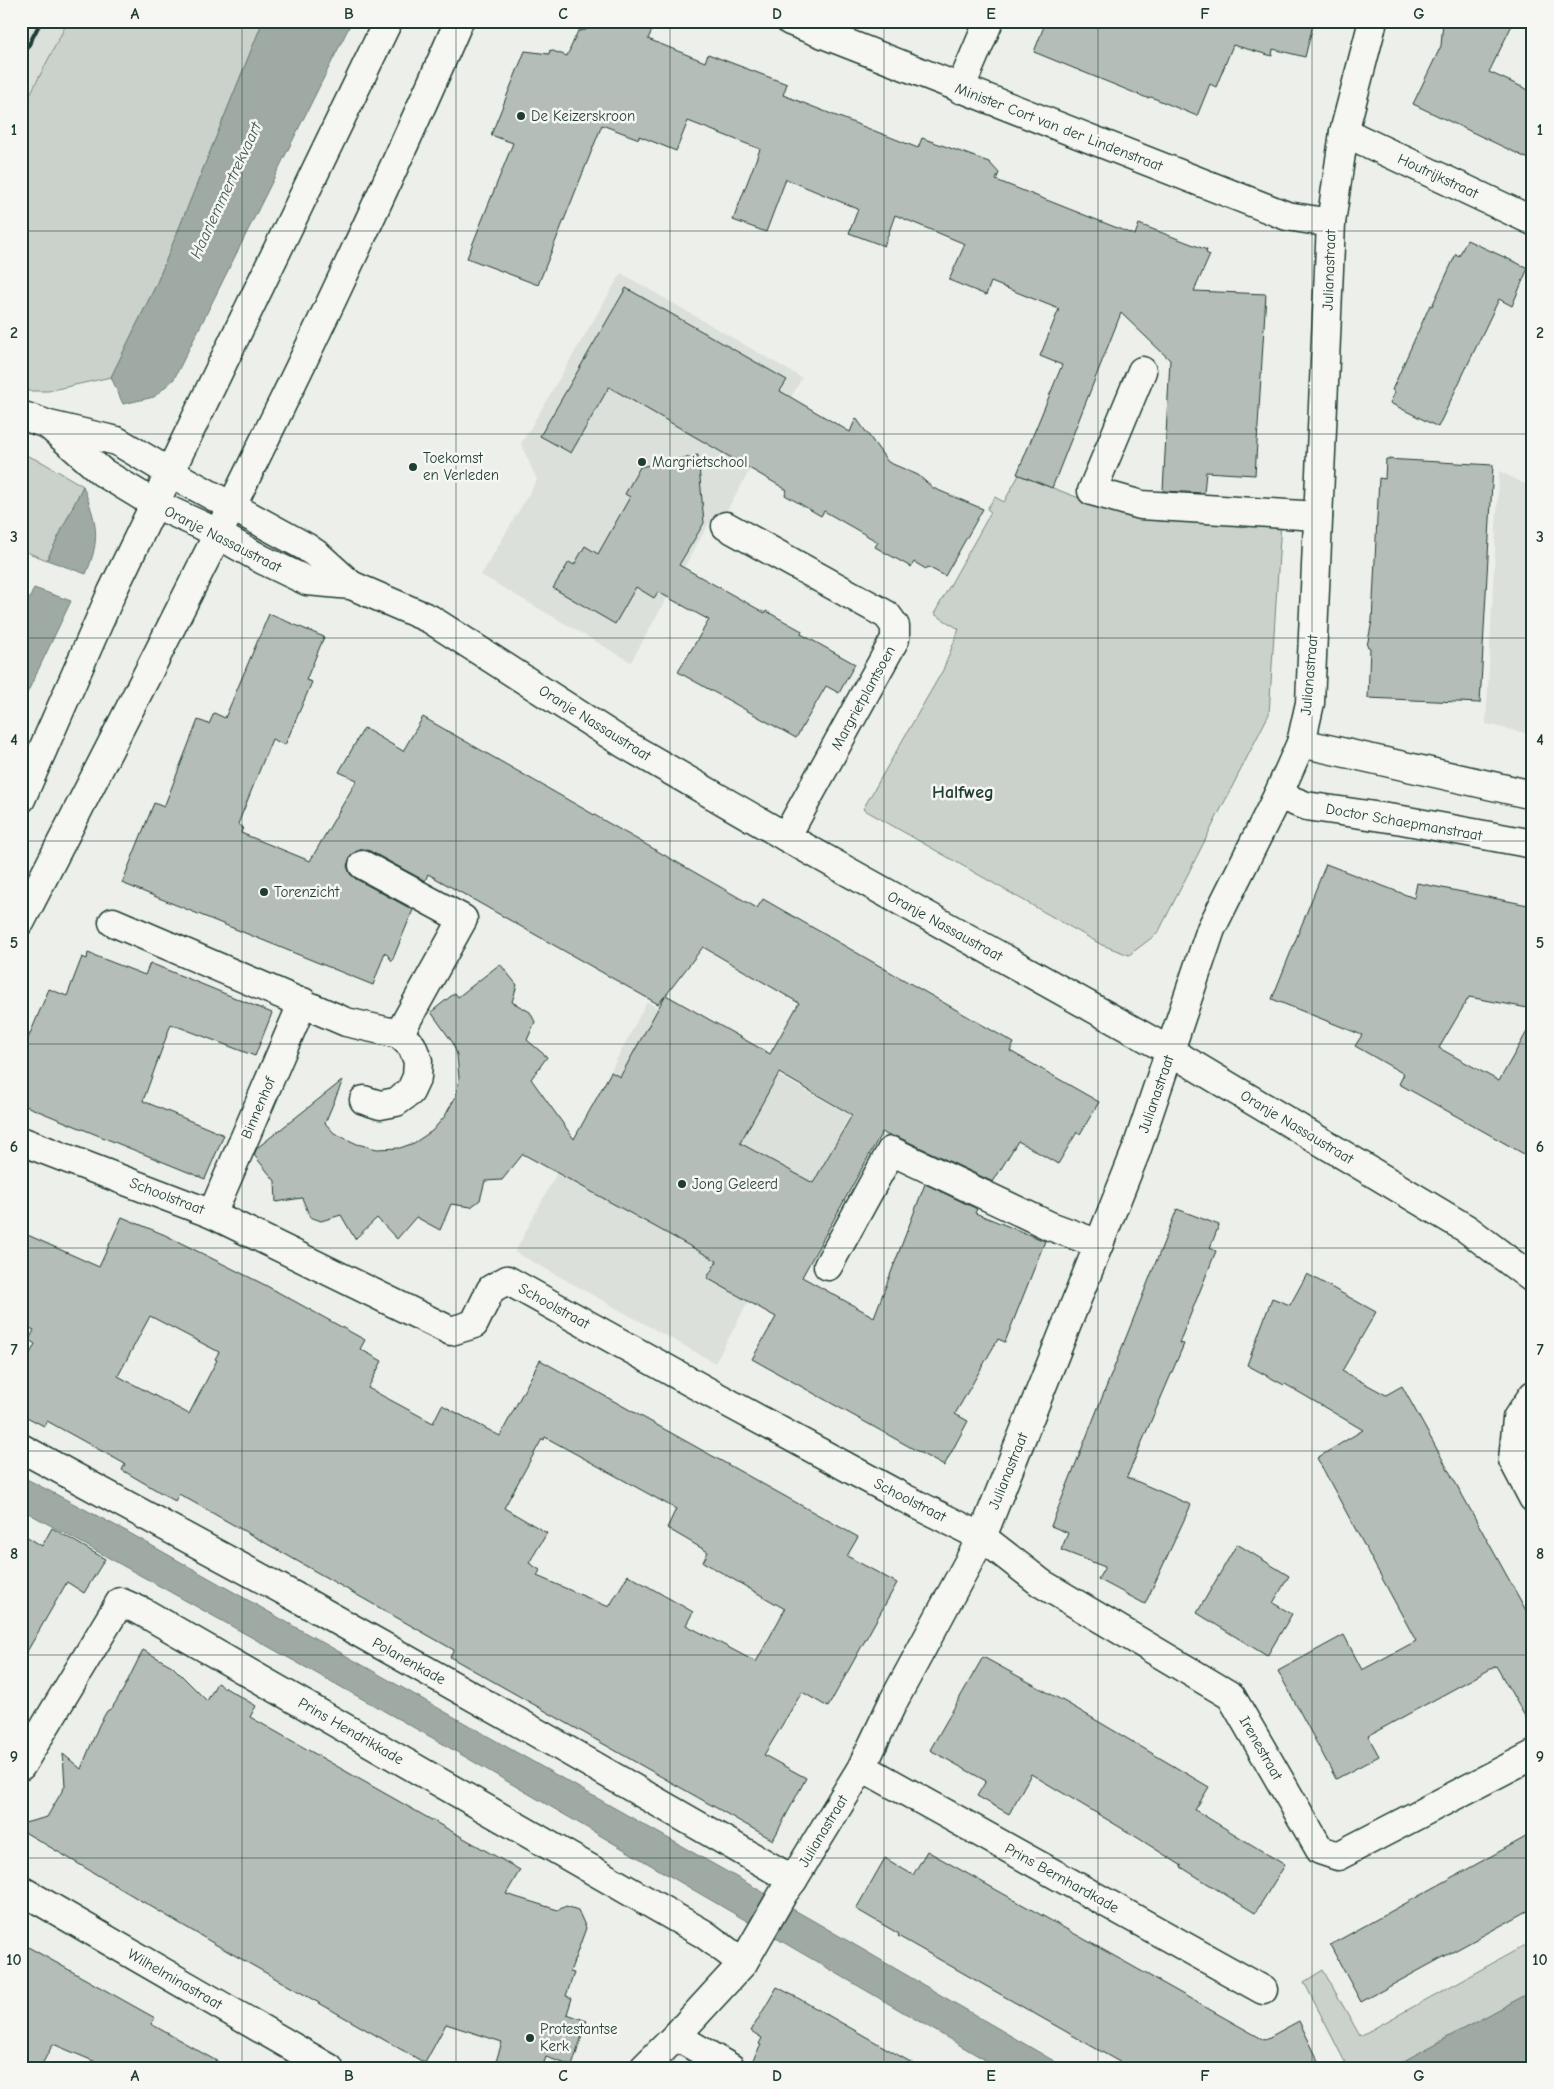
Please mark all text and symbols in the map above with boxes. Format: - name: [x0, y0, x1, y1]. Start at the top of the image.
- text: A: [131, 5, 140, 23]
- text: B: [344, 5, 354, 23]
- text: C: [558, 5, 568, 23]
- text: D: [772, 5, 782, 23]
- text: E: [986, 5, 996, 23]
- text: F: [1200, 5, 1210, 23]
- text: G: [1413, 5, 1425, 23]
- street label: Minister Cort van der Lindenstraat: [953, 79, 1166, 175]
- place label: De Keizerskroon: [531, 107, 635, 125]
- marker: De Keizerskroon: [515, 110, 527, 122]
- water label: Haarlemmertrekvaart: [186, 119, 266, 261]
- text: 1: [11, 121, 17, 139]
- text: 1: [1537, 121, 1543, 139]
- street label: Houtrijkstraat: [1395, 149, 1482, 203]
- street label: Julianastraat: [1319, 229, 1339, 311]
- text: 2: [10, 324, 18, 342]
- text: 2: [1536, 324, 1544, 342]
- place label: Toekomst en Verleden: [423, 449, 499, 484]
- place label: Margrietschool: [652, 453, 748, 471]
- marker: Margrietschool: [636, 456, 648, 468]
- marker: Toekomst en Verleden: [407, 461, 419, 473]
- street label: Oranje Nassaustraat: [162, 502, 285, 577]
- text: 3: [10, 528, 18, 546]
- text: 3: [1536, 528, 1544, 546]
- street label: Julianastraat: [1297, 633, 1322, 716]
- street label: Margrietplantsoen: [827, 643, 899, 753]
- street label: Oranje Nassaustraat: [536, 681, 655, 765]
- text: 4: [10, 731, 18, 749]
- text: 4: [1536, 731, 1544, 749]
- district label: Halfweg: [932, 782, 994, 803]
- street label: Doctor Schaepmanstraat: [1324, 799, 1484, 845]
- place label: Torenzicht: [274, 883, 340, 901]
- marker: Torenzicht: [258, 886, 270, 898]
- street label: Oranje Nassaustraat: [884, 887, 1006, 965]
- text: 5: [10, 934, 18, 952]
- text: 5: [1536, 934, 1544, 952]
- street label: Julianastraat: [1134, 1052, 1178, 1135]
- street label: Binnenhof: [237, 1074, 279, 1142]
- street label: Oranje Nassaustraat: [1237, 1086, 1357, 1168]
- text: 6: [10, 1138, 18, 1156]
- text: 6: [1536, 1138, 1544, 1156]
- street label: Schoolstraat: [127, 1173, 208, 1219]
- place label: Jong Geleerd: [692, 1175, 778, 1193]
- marker: Jong Geleerd: [676, 1178, 688, 1190]
- street label: Schoolstraat: [515, 1279, 593, 1333]
- text: 7: [10, 1341, 18, 1359]
- text: 7: [1536, 1341, 1544, 1359]
- street label: Julianastraat: [984, 1429, 1032, 1512]
- street label: Schoolstraat: [871, 1474, 950, 1526]
- text: 8: [10, 1545, 18, 1563]
- text: 8: [1536, 1545, 1544, 1563]
- street label: Polanenkade: [369, 1633, 449, 1689]
- street label: Prins Hendrikkade: [295, 1694, 407, 1769]
- street label: Irenestraat: [1235, 1713, 1287, 1784]
- text: 9: [10, 1748, 18, 1766]
- text: 9: [1536, 1748, 1544, 1766]
- street label: Julianastraat: [794, 1791, 852, 1870]
- street label: Prins Bernhardkade: [1002, 1839, 1123, 1917]
- street label: Wilhelminastraat: [124, 1945, 226, 2014]
- text: 10: [6, 1951, 22, 1969]
- text: 10: [1532, 1951, 1548, 1969]
- place label: Protestantse Kerk: [540, 2020, 618, 2055]
- marker: Protestantse Kerk: [524, 2032, 536, 2044]
- text: A: [131, 2067, 140, 2085]
- text: B: [344, 2067, 354, 2085]
- text: C: [558, 2067, 568, 2085]
- text: D: [772, 2067, 782, 2085]
- text: E: [986, 2067, 996, 2085]
- text: F: [1200, 2067, 1210, 2085]
- text: G: [1413, 2067, 1425, 2085]

